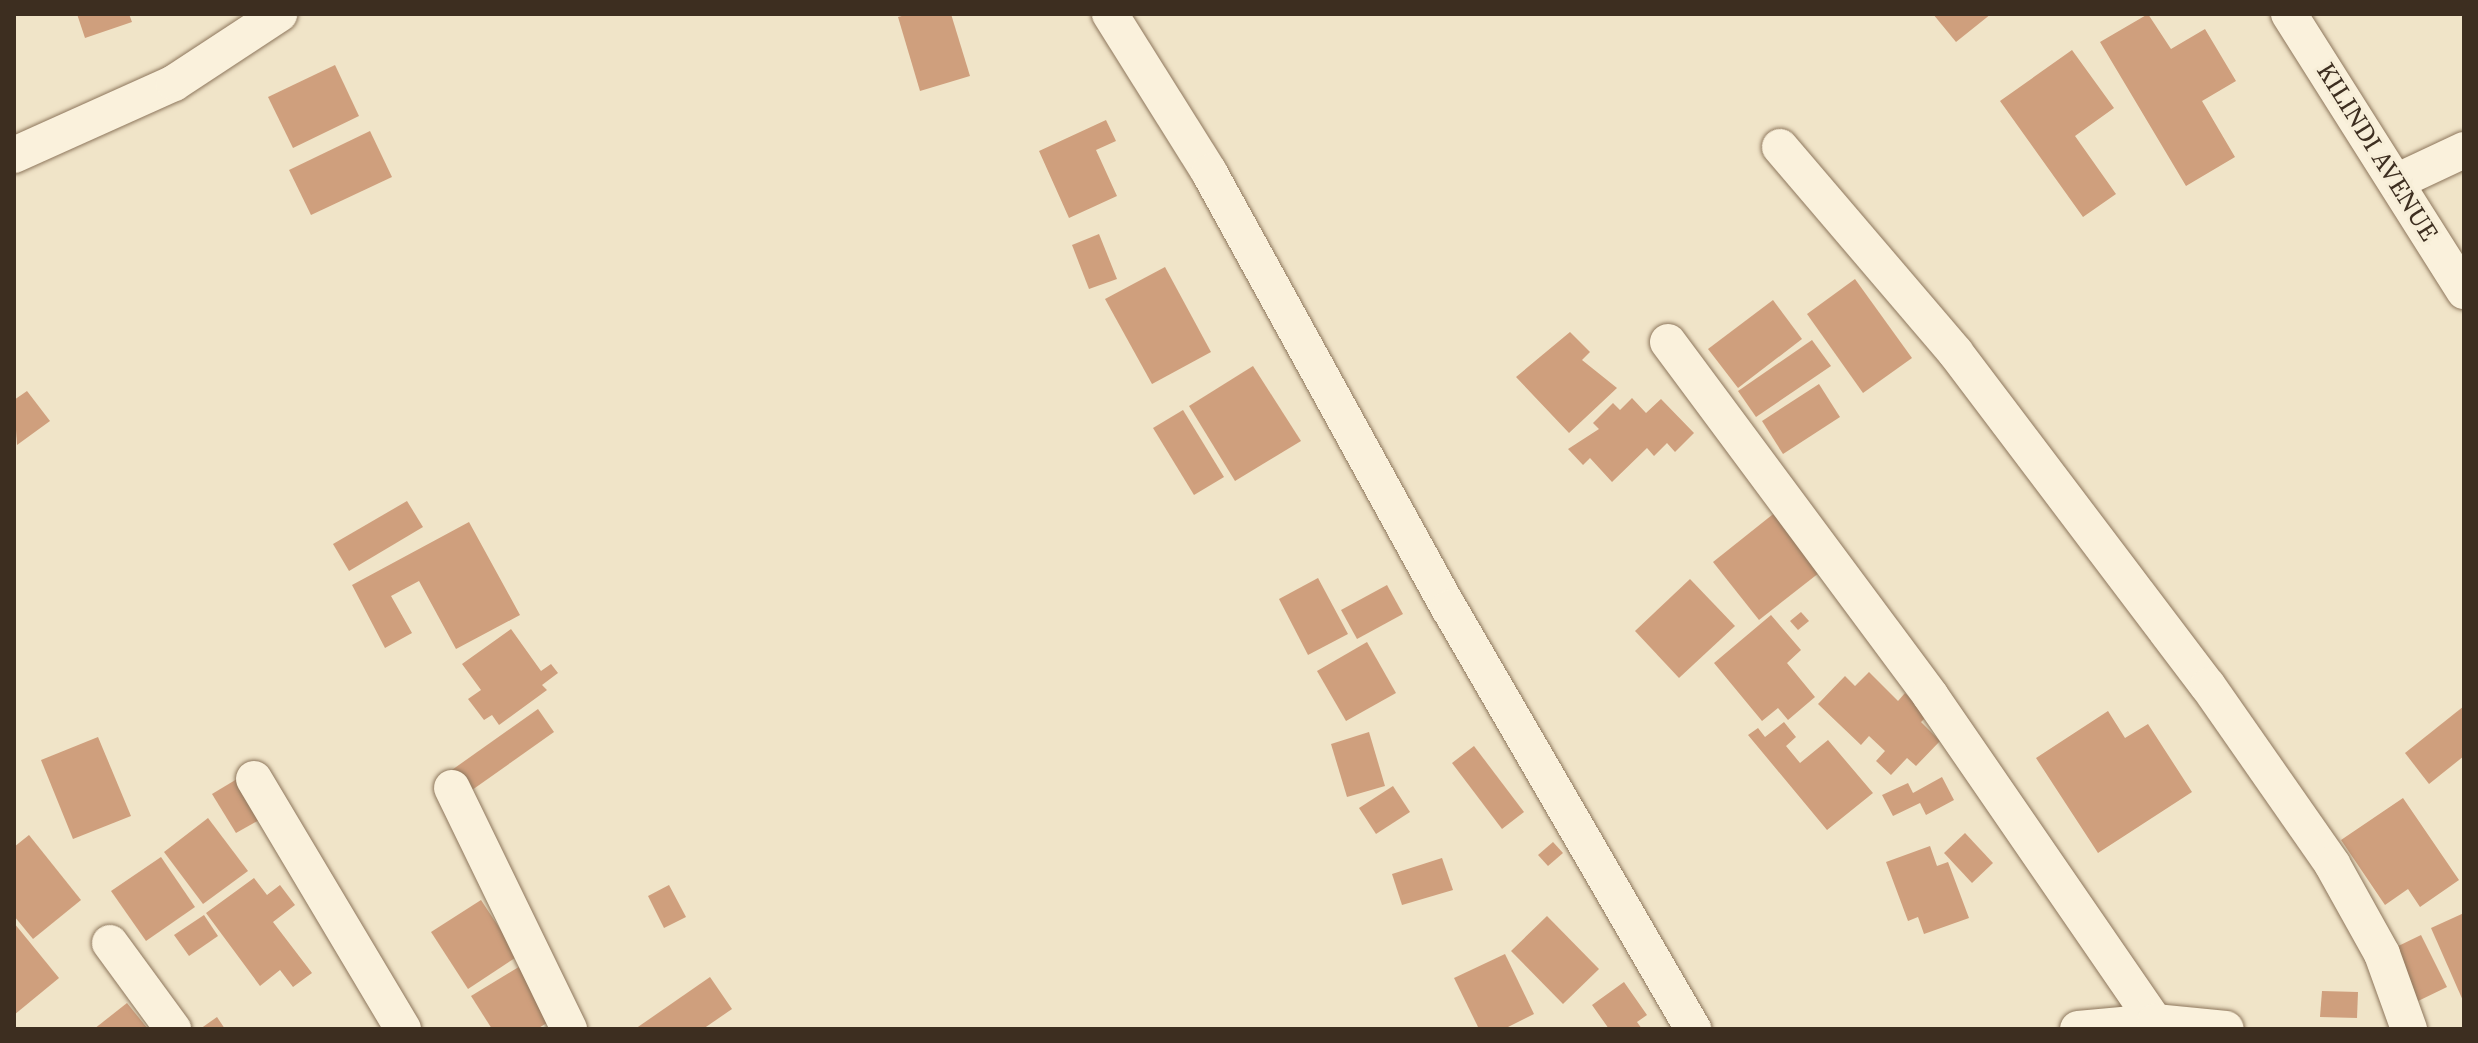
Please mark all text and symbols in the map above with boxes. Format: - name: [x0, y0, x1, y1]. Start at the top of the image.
- street label: KILINDI AVENUE: [2310, 57, 2444, 247]

